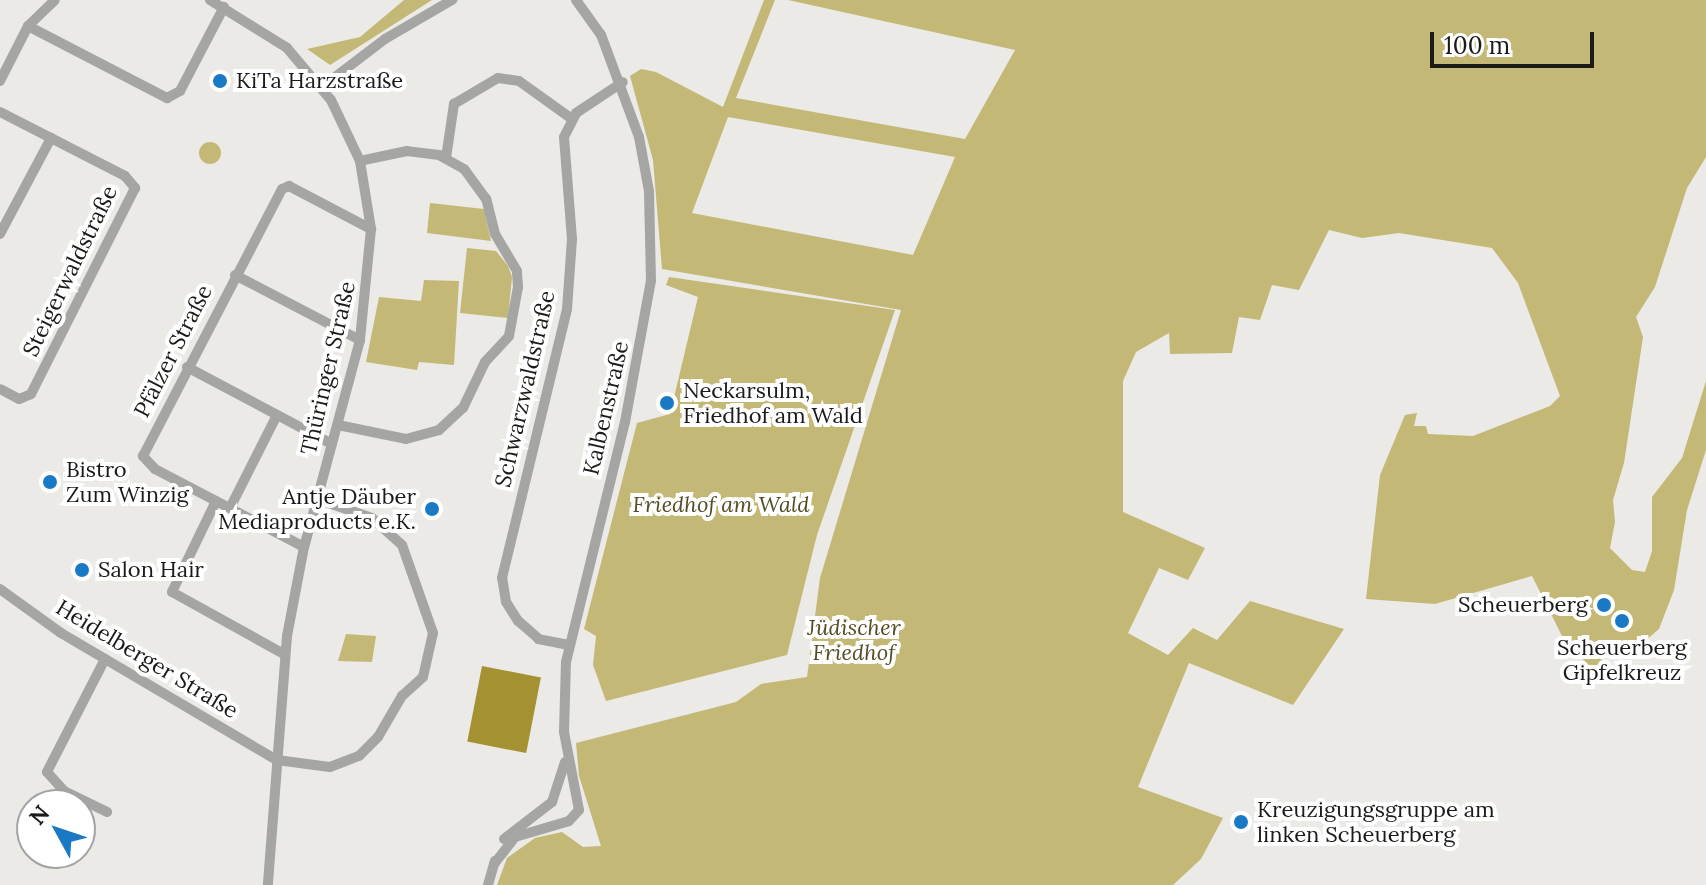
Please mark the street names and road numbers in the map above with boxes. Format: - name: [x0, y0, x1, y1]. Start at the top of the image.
- street label: Steigerwaldstraße: [17, 181, 123, 361]
- street label: Thüringer Straße: [295, 279, 361, 457]
- street label: Pfälzer Straße: [128, 280, 218, 422]
- street label: Schwarzwaldstraße: [490, 288, 560, 490]
- street label: Kalbenstraße: [578, 338, 634, 478]
- street label: Heidelberger Straße: [51, 594, 243, 724]

